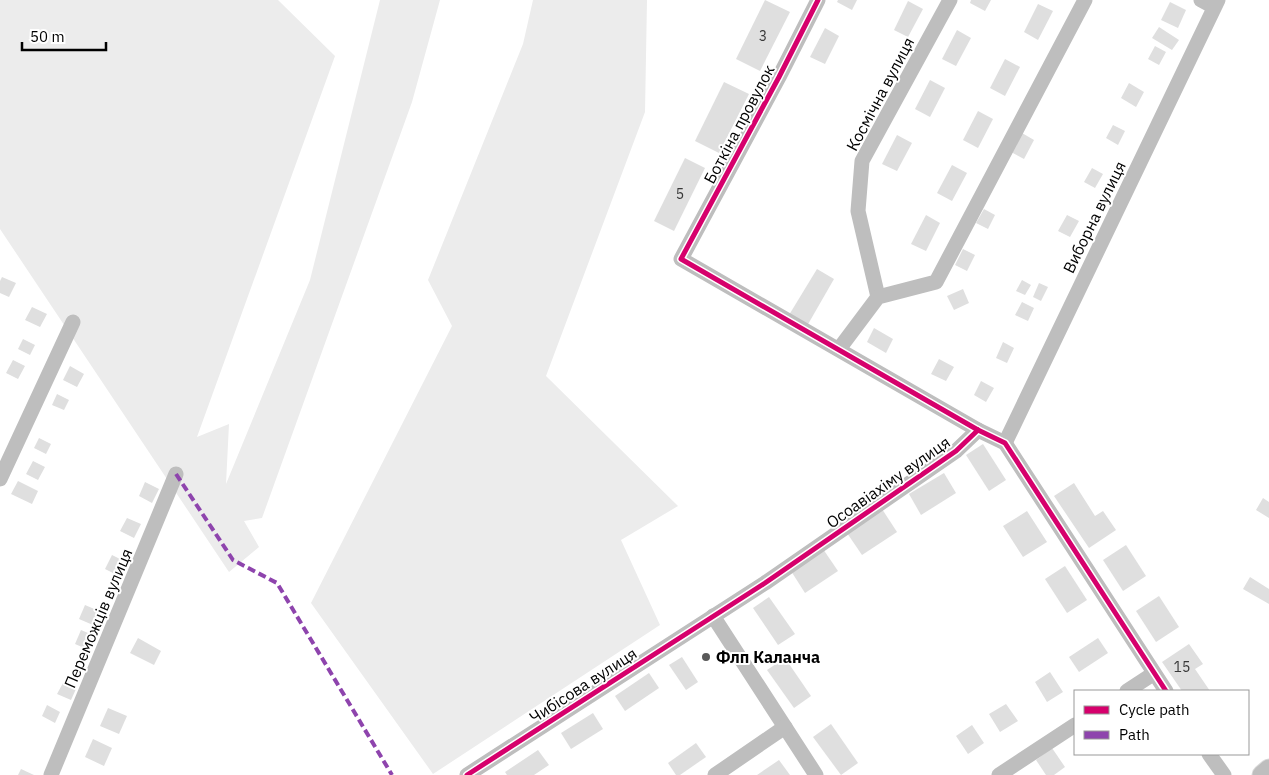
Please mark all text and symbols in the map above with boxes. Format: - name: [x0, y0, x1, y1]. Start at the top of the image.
- scale bar: [22, 20, 106, 52]
- text: 50 m: [30, 27, 65, 46]
- house number: 3: [759, 27, 767, 45]
- street label: Космічна вулиця: [842, 34, 918, 154]
- street label: Боткіна провулок: [699, 61, 779, 187]
- street label: Виборна вулиця: [1058, 158, 1130, 276]
- house number: 5: [676, 185, 684, 203]
- street label: Осоавіахіму вулиця: [822, 432, 954, 532]
- street label: Переможців вулиця: [60, 545, 136, 691]
- street label: Чибісова вулиця: [526, 643, 640, 727]
- place label: Флп Каланча: [716, 647, 820, 667]
- marker: Флп Каланча: [700, 651, 712, 663]
- house number: 15: [1174, 658, 1190, 676]
- legend: [1074, 690, 1249, 755]
- text: Cycle path: [1119, 700, 1190, 719]
- text: Path: [1119, 725, 1150, 744]

